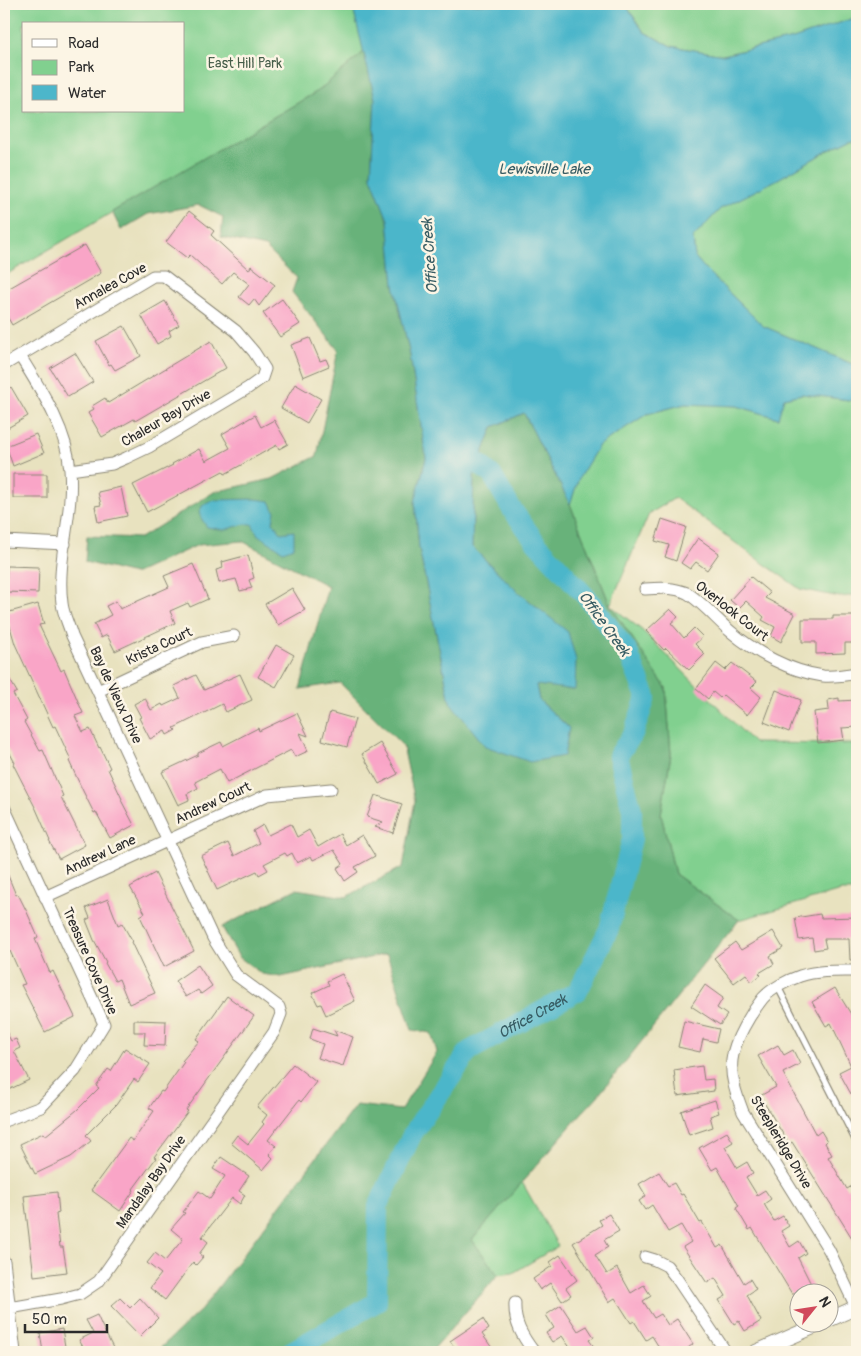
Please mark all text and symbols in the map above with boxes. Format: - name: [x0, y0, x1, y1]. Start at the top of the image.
- legend: [22, 22, 185, 112]
- text: Road: [68, 34, 99, 53]
- park label: East Hill Park: [208, 55, 282, 72]
- text: Park: [68, 58, 95, 77]
- text: Water: [68, 84, 107, 103]
- water label: Lewisville Lake: [498, 160, 591, 179]
- water label: Office Creek: [418, 216, 442, 294]
- street label: Annalea Cove: [71, 259, 149, 313]
- street label: Chaleur Bay Drive: [118, 386, 214, 450]
- street label: Overlook Court: [692, 577, 772, 645]
- water label: Office Creek: [574, 588, 635, 662]
- street label: Krista Court: [123, 623, 195, 669]
- street label: Bay de Vieux Drive: [86, 644, 146, 746]
- street label: Andrew Court: [172, 778, 254, 828]
- street label: Andrew Lane: [62, 831, 138, 879]
- street label: Treasure Cove Drive: [59, 905, 121, 1017]
- water label: Office Creek: [495, 989, 572, 1043]
- street label: Steepleridge Drive: [747, 1092, 816, 1192]
- street label: Mandalay Bay Drive: [113, 1132, 189, 1232]
- north arrow: [788, 1284, 838, 1334]
- text: N: [815, 1293, 835, 1310]
- scale bar: [25, 1301, 108, 1333]
- text: 50 m: [32, 1310, 67, 1329]

